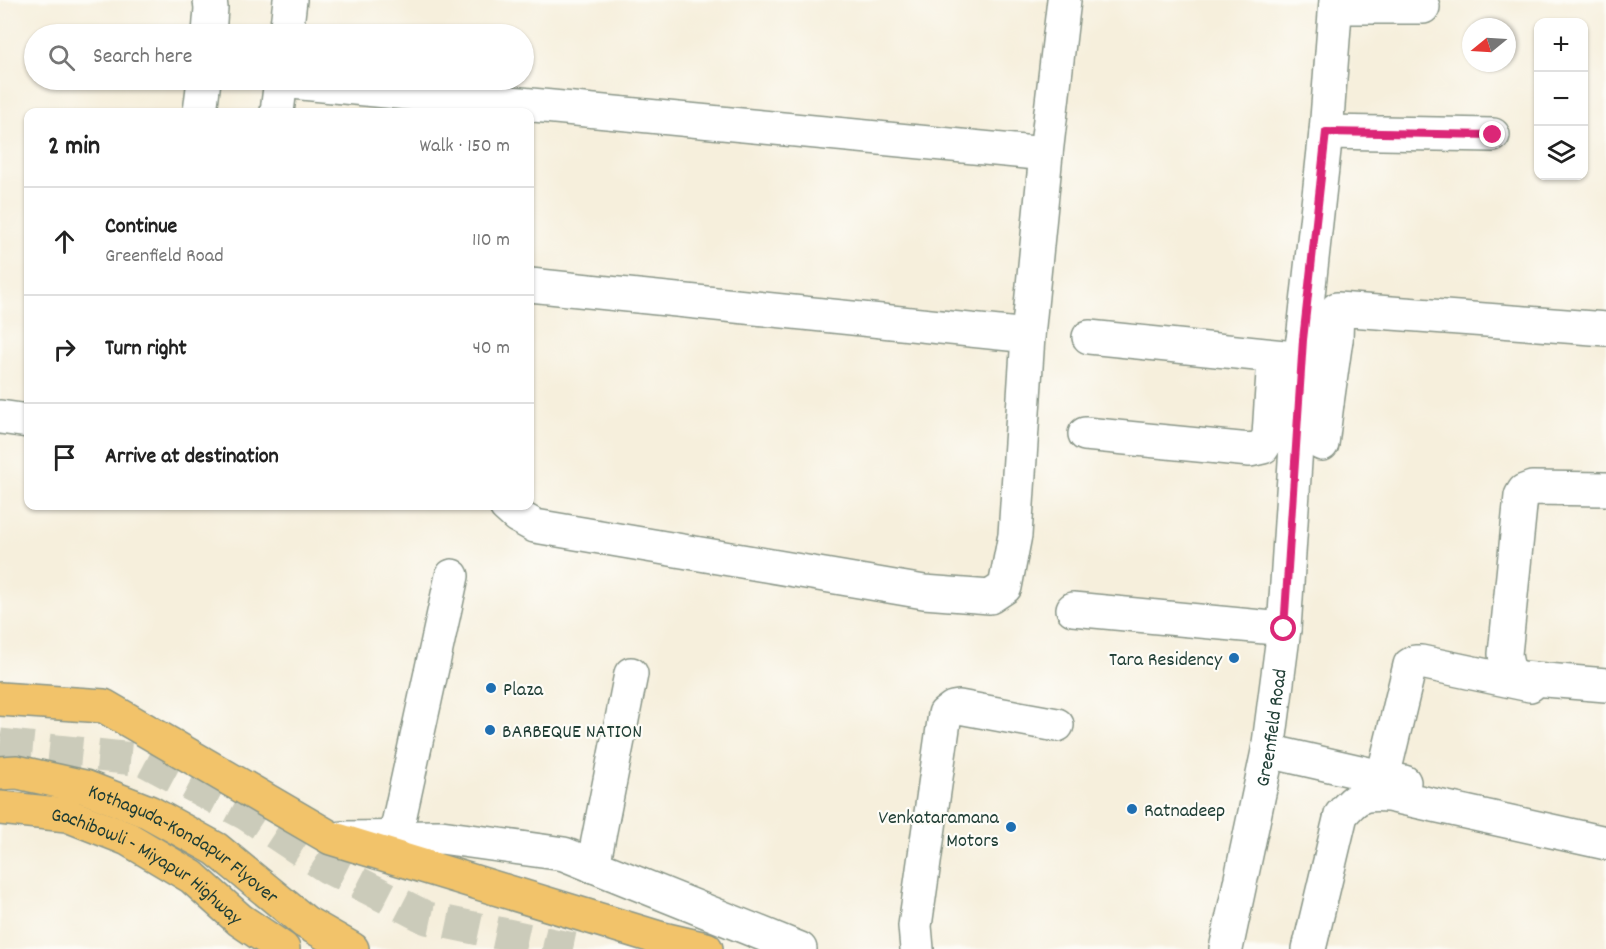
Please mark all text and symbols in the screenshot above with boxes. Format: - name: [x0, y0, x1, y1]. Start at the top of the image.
- north arrow: [1462, 18, 1516, 72]
- map controls: [1534, 18, 1588, 180]
- button: +: [1534, 18, 1588, 72]
- search box: [24, 24, 534, 90]
- icon: search: [45, 41, 78, 74]
- text: Search here: [93, 42, 192, 73]
- button: −: [1534, 72, 1588, 126]
- route end: [1479, 121, 1505, 147]
- button: layers: [1534, 126, 1588, 180]
- text: 2 min: [48, 129, 100, 166]
- text: Walk · 150 m: [420, 133, 510, 161]
- text: Continue: [105, 212, 177, 243]
- icon: ahead: [48, 225, 81, 258]
- text: 110 m: [472, 227, 510, 255]
- text: Greenfield Road: [105, 243, 224, 271]
- icon: right: [48, 333, 81, 366]
- text: Turn right: [105, 334, 187, 365]
- text: 40 m: [472, 335, 510, 363]
- icon: arrive: [48, 441, 81, 474]
- text: Arrive at destination: [105, 442, 279, 473]
- route start: [1270, 615, 1296, 641]
- place label: Tara Residency: [1109, 647, 1223, 675]
- marker: Tara Residency: [1227, 651, 1241, 665]
- street label: Greenfield Road: [1250, 667, 1296, 789]
- place label: Plaza: [503, 677, 544, 705]
- marker: Plaza: [484, 681, 498, 695]
- place label: BARBEQUE NATION: [502, 719, 642, 747]
- marker: BARBEQUE NATION: [483, 723, 497, 737]
- street label: Kothaguda-Kondapur Flyover: [84, 779, 284, 912]
- place label: Ratnadeep: [1144, 798, 1225, 826]
- street label: Gachibowli - Miyapur Highway: [50, 802, 248, 934]
- marker: Ratnadeep: [1125, 802, 1139, 816]
- place label: Venkataramana Motors: [878, 805, 1000, 856]
- marker: Venkataramana Motors: [1004, 820, 1018, 834]

